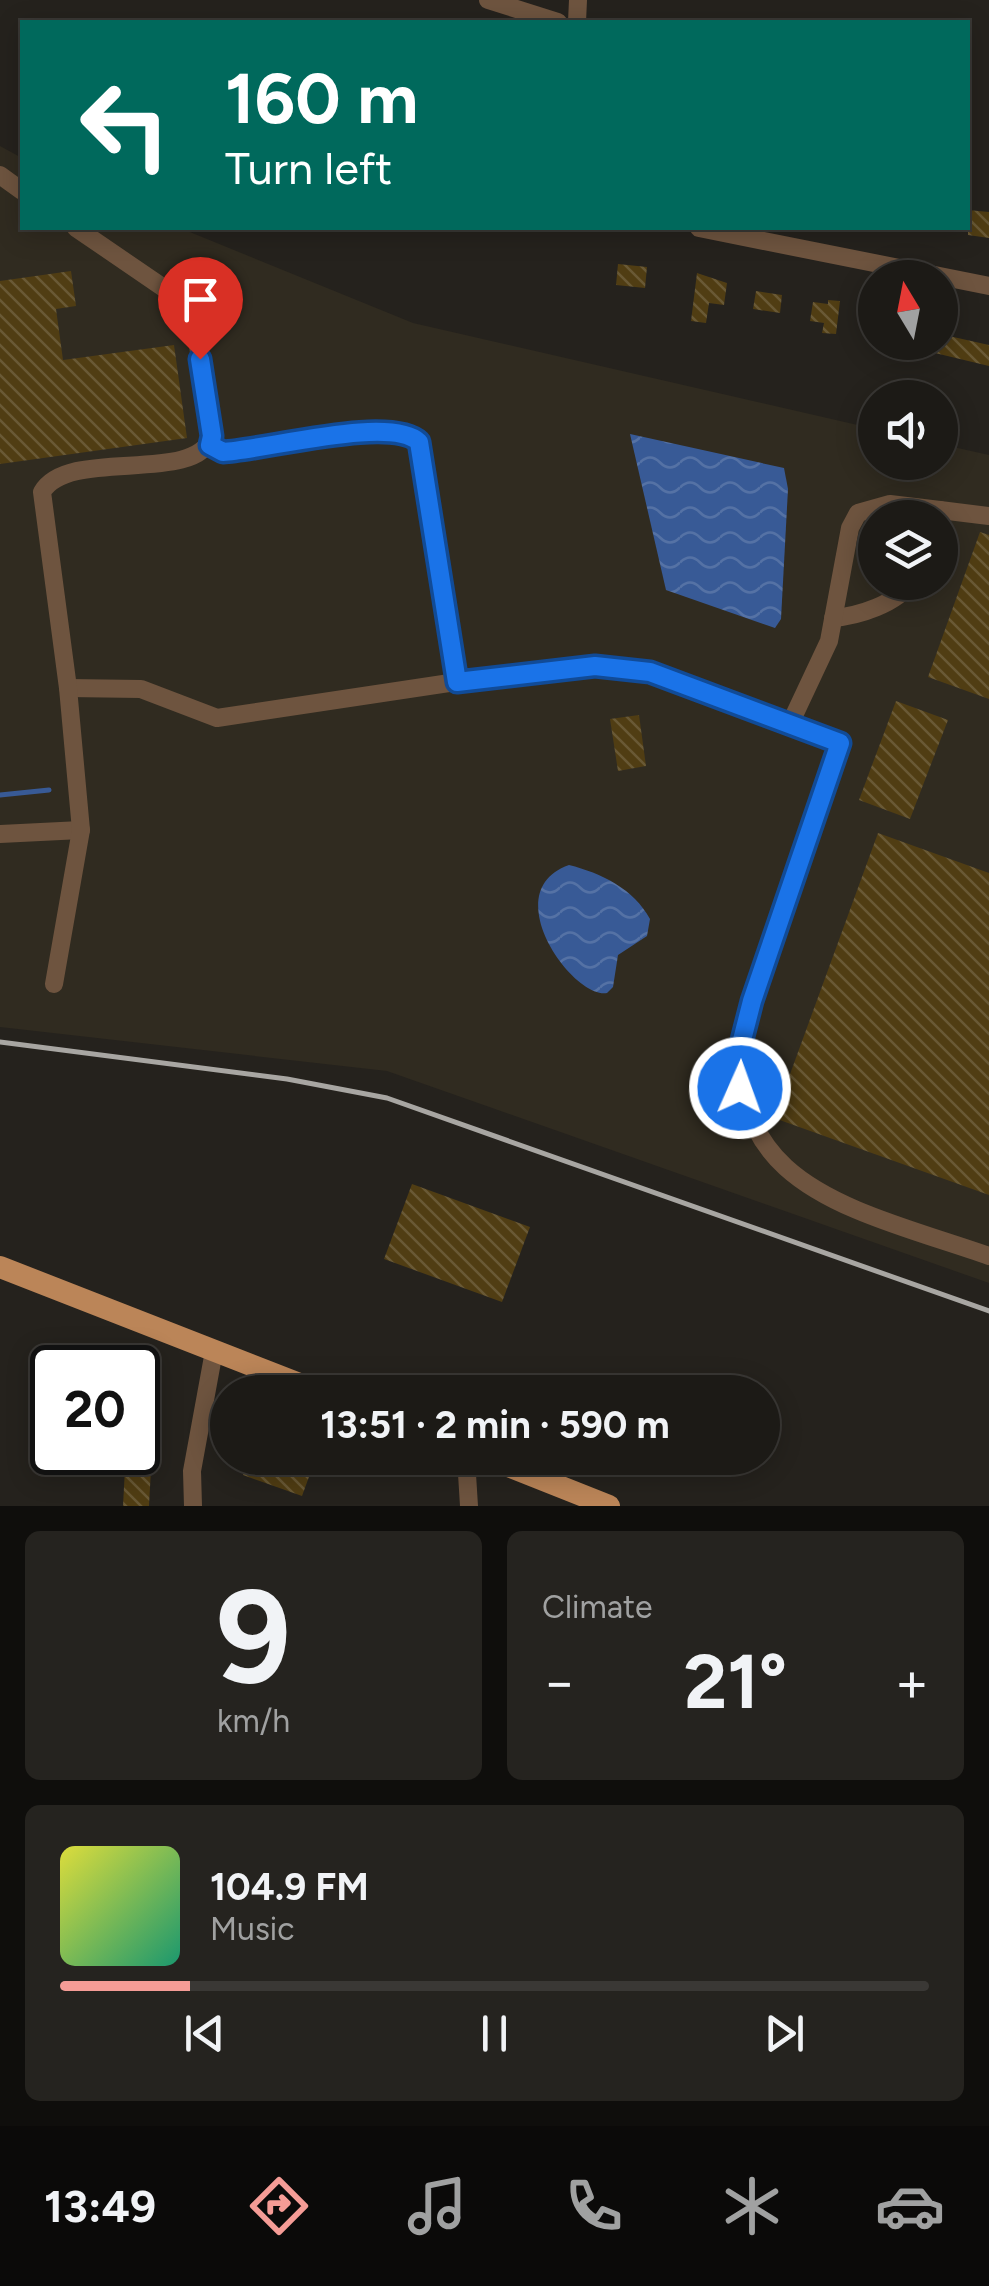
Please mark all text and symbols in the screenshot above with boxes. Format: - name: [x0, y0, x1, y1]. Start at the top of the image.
- text: 160 m: [225, 56, 418, 141]
- icon: left: [60, 60, 190, 190]
- text: Turn left: [225, 141, 392, 195]
- pin: [158, 257, 243, 360]
- north arrow: [858, 260, 958, 360]
- map controls: [858, 260, 958, 600]
- icon: arrive: [173, 272, 228, 327]
- button: sound: [858, 380, 958, 480]
- button: layers: [858, 500, 958, 600]
- position arrow: [688, 1036, 792, 1140]
- speed limit sign: 20: [30, 1345, 160, 1475]
- text: 13:51 · 2 min · 590 m: [320, 1402, 670, 1448]
- text: 9: [216, 1559, 291, 1715]
- text: Climate: [542, 1588, 653, 1626]
- text: 21°: [684, 1637, 787, 1727]
- text: −: [542, 1649, 576, 1715]
- text: +: [895, 1649, 929, 1715]
- text: km/h: [217, 1702, 290, 1740]
- text: 104.9 FM: [210, 1864, 369, 1910]
- text: Music: [210, 1910, 295, 1948]
- icon: previous: [177, 2006, 232, 2061]
- icon: pause: [467, 2006, 522, 2061]
- icon: next: [757, 2006, 812, 2061]
- icon: directions: [244, 2171, 314, 2241]
- icon: music: [402, 2171, 472, 2241]
- icon: phone: [559, 2171, 629, 2241]
- icon: climate: [717, 2171, 787, 2241]
- icon: car: [875, 2171, 945, 2241]
- text: 13:49: [44, 2179, 156, 2233]

